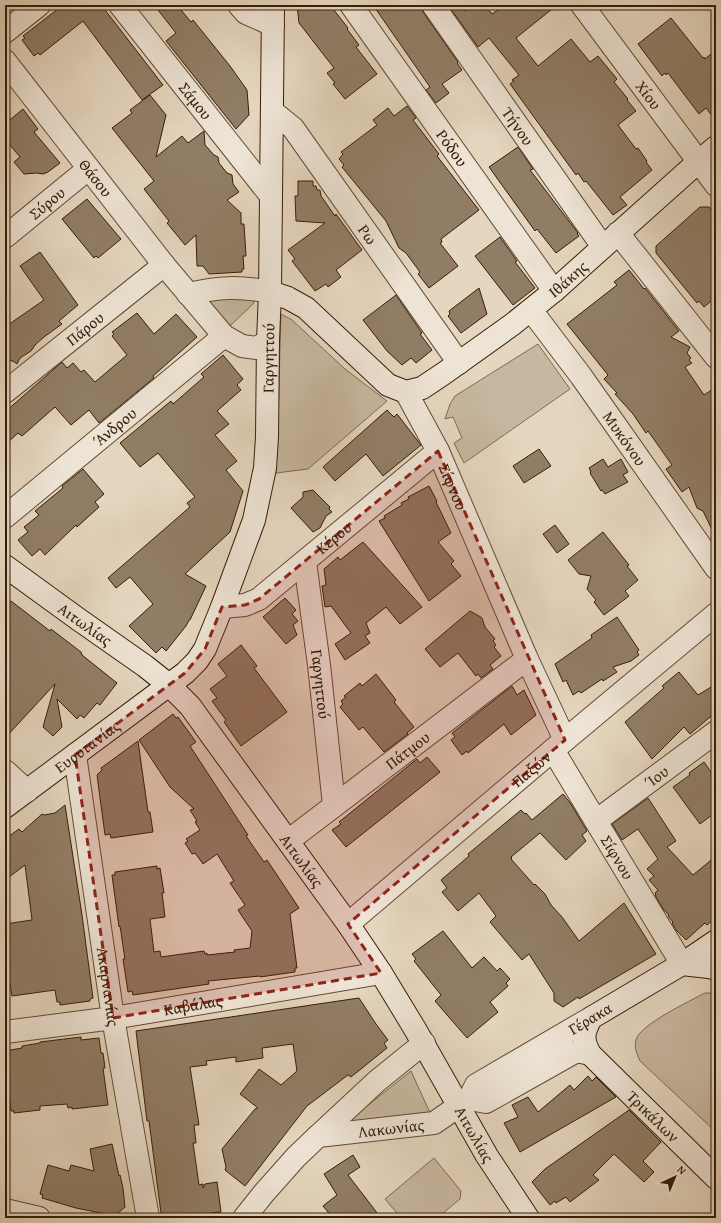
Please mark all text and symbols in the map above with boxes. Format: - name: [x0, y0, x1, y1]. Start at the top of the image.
- street label: Χίου: [630, 75, 668, 114]
- street label: Σάμου: [173, 77, 218, 125]
- street label: Τήνου: [496, 102, 540, 150]
- street label: Ρόδου: [431, 124, 474, 171]
- street label: Θάσου: [73, 153, 119, 202]
- street label: Σύρου: [23, 180, 70, 225]
- street label: Ρω: [352, 219, 384, 249]
- street label: Ιθάκης: [543, 254, 593, 303]
- street label: Πάρου: [60, 306, 109, 351]
- street label: Γαργηττού: [255, 323, 281, 393]
- street label: Άνδρου: [87, 401, 142, 452]
- street label: Μυκόνου: [597, 406, 653, 471]
- street label: Σίφνου: [433, 460, 474, 514]
- street label: Κέρου: [310, 515, 357, 560]
- street label: Αιτωλίας: [53, 596, 118, 652]
- street label: Γαργηττού: [305, 648, 337, 720]
- street label: Ευρυτανίας: [49, 713, 125, 779]
- street label: Πάτμου: [380, 725, 435, 775]
- street label: Παξών: [506, 745, 556, 793]
- street label: Ίου: [639, 759, 673, 793]
- street label: Αιτωλίας: [274, 828, 330, 893]
- street label: Σίφνου: [595, 830, 640, 884]
- street label: Ακαρνανίας: [91, 945, 126, 1028]
- street label: Καβάλας: [162, 988, 224, 1021]
- street label: Γέρακα: [564, 995, 617, 1040]
- street label: Τρικάλων: [621, 1085, 685, 1148]
- street label: Αιτωλίας: [449, 1101, 500, 1168]
- street label: Λακωνίας: [357, 1112, 426, 1143]
- north arrow: [655, 1157, 695, 1197]
- text: N: [674, 1161, 691, 1179]

